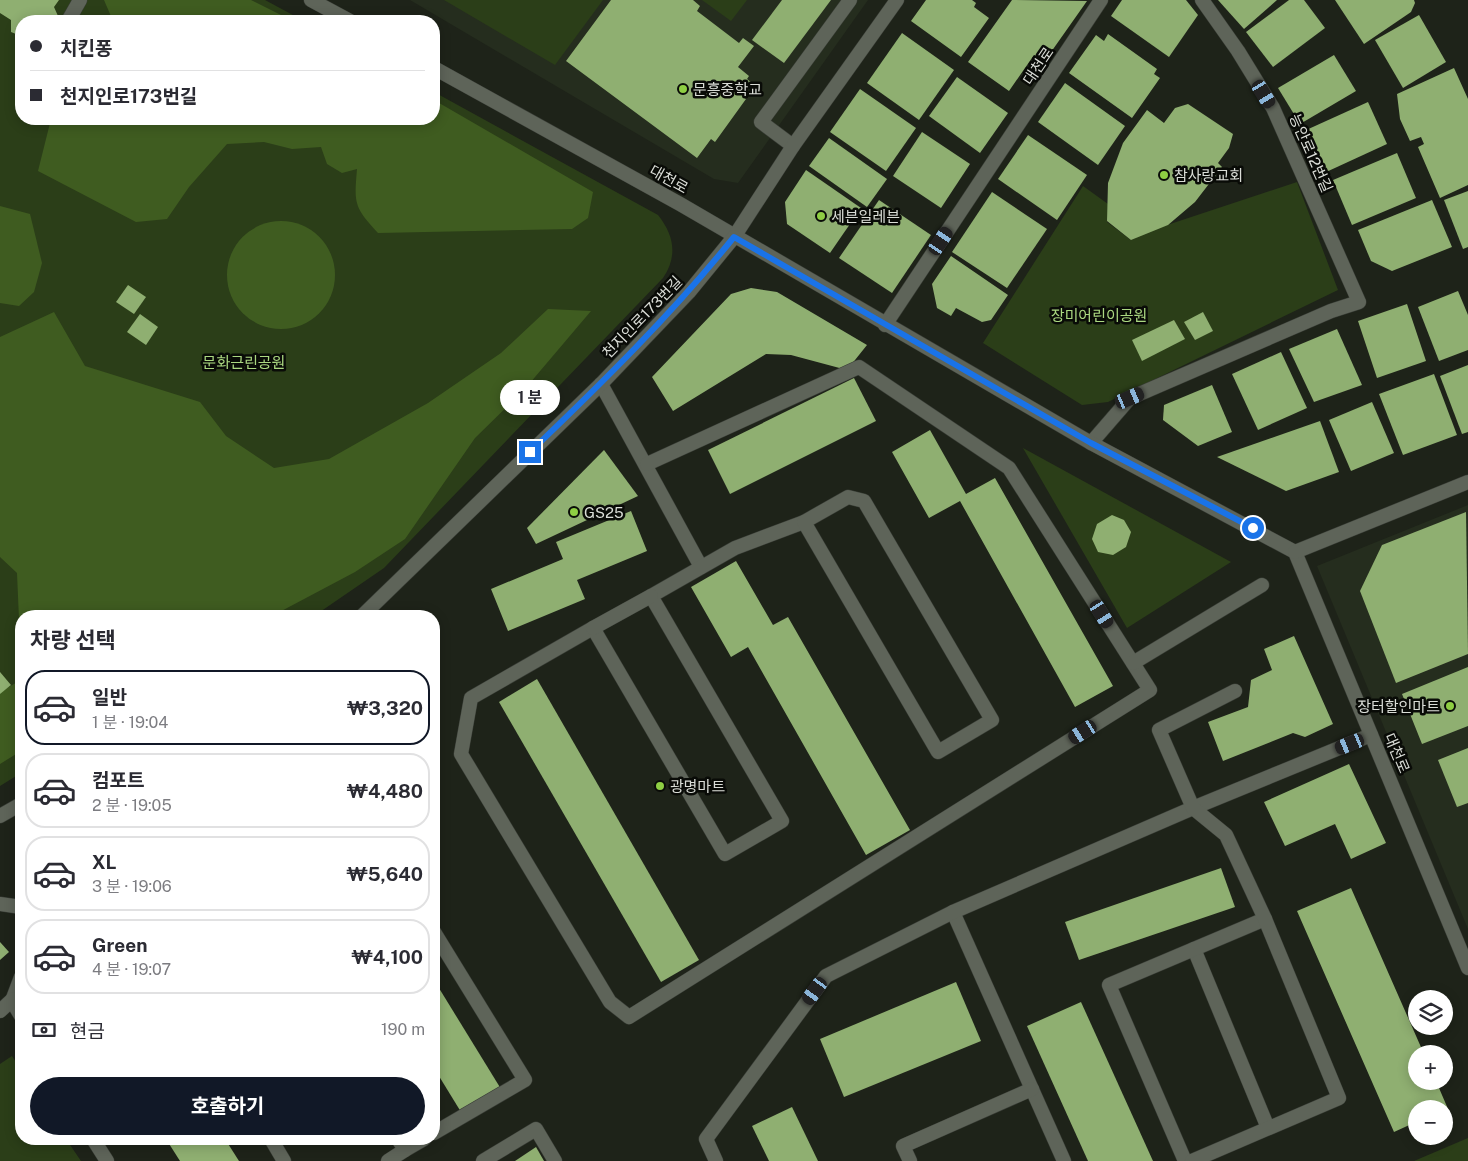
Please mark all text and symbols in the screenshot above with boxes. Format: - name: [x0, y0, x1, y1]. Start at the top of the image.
- text: 치킨퐁: [60, 37, 112, 59]
- street label: 대천로: [1019, 44, 1057, 88]
- car: [1249, 77, 1278, 111]
- place label: 문흥중학교: [693, 81, 762, 98]
- marker: 문흥중학교: [677, 83, 689, 95]
- text: 천지인로173번길: [60, 85, 197, 107]
- street label: 능안로12번길: [1286, 111, 1336, 195]
- street label: 대천로: [647, 162, 691, 196]
- place label: 참사랑교회: [1174, 167, 1243, 184]
- marker: 참사랑교회: [1158, 169, 1170, 181]
- place label: 세븐일레븐: [831, 208, 900, 225]
- marker: 세븐일레븐: [815, 210, 827, 222]
- car: [926, 224, 955, 258]
- street label: 천지인로173번길: [599, 273, 685, 361]
- park label: 장미어린이공원: [1051, 307, 1147, 324]
- park label: 문화근린공원: [203, 354, 285, 371]
- callout: 1 분: [500, 380, 560, 414]
- car: [1113, 385, 1146, 411]
- text: 1 분: [517, 388, 543, 407]
- route end: [519, 441, 541, 463]
- place label: GS25: [584, 504, 624, 521]
- marker: GS25: [568, 506, 580, 518]
- route start: [1242, 517, 1264, 539]
- car: [1087, 597, 1116, 631]
- text: 차량 선택: [30, 627, 116, 653]
- icon: car: [32, 685, 77, 730]
- text: 일반: [92, 686, 127, 708]
- text: ₩3,320: [347, 697, 423, 719]
- place label: 장터할인마트: [1357, 698, 1440, 715]
- marker: 장터할인마트: [1444, 700, 1456, 712]
- text: 1 분 · 19:04: [92, 713, 168, 732]
- car: [1066, 718, 1099, 746]
- car: [1333, 731, 1366, 757]
- street label: 대천로: [1381, 731, 1413, 775]
- icon: car: [32, 768, 77, 813]
- text: 컴포트: [92, 769, 144, 791]
- place label: 광명마트: [670, 778, 725, 795]
- text: ₩4,480: [347, 780, 423, 802]
- marker: 광명마트: [654, 780, 666, 792]
- text: 2 분 · 19:05: [92, 796, 172, 815]
- icon: car: [32, 851, 77, 896]
- text: XL: [92, 851, 117, 873]
- text: ₩5,640: [346, 863, 423, 885]
- text: 3 분 · 19:06: [92, 877, 172, 896]
- icon: car: [32, 934, 77, 979]
- text: Green: [92, 934, 147, 956]
- text: ₩4,100: [351, 946, 423, 968]
- text: 4 분 · 19:07: [92, 960, 171, 979]
- car: [800, 974, 829, 1008]
- map controls: [1408, 990, 1453, 1145]
- button: layers: [1408, 990, 1453, 1035]
- icon: cash: [30, 1016, 58, 1044]
- text: 현금: [70, 1020, 105, 1042]
- text: 190 m: [381, 1020, 425, 1039]
- button: +: [1408, 1045, 1453, 1090]
- button: 호출하기: [30, 1077, 425, 1135]
- button: −: [1408, 1100, 1453, 1145]

